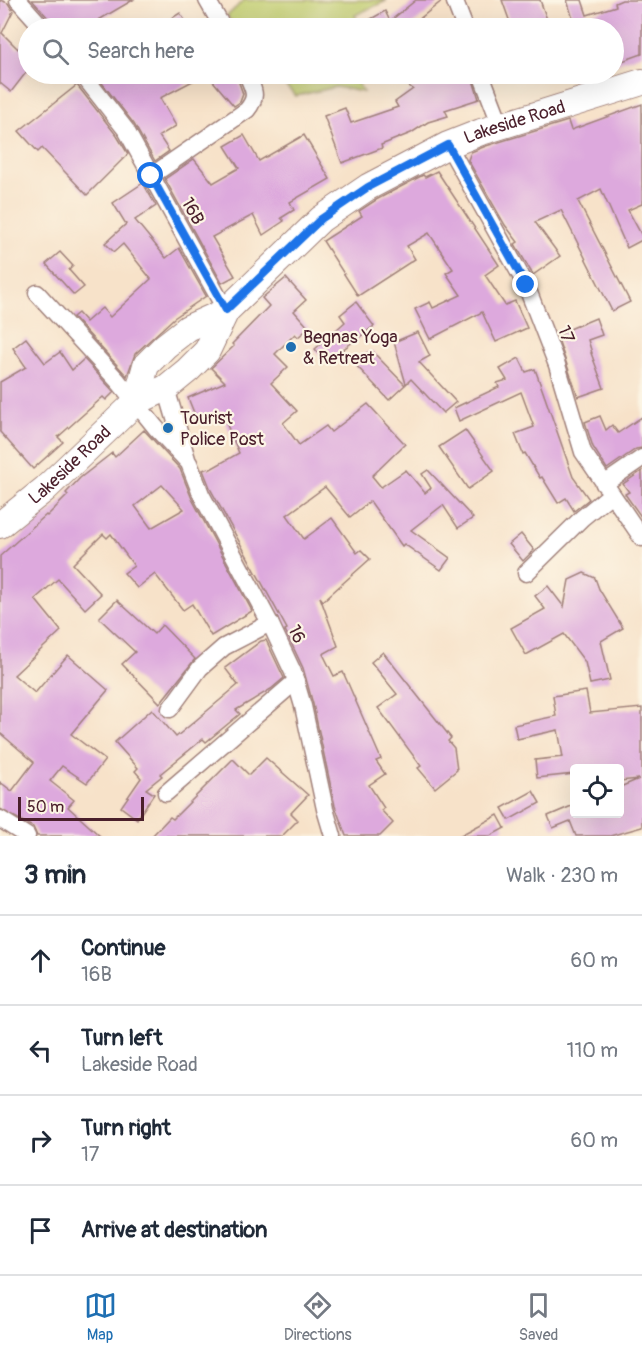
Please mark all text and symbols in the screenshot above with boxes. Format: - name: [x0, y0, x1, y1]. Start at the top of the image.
- search box: [18, 18, 624, 84]
- icon: search: [39, 35, 72, 68]
- text: Search here: [87, 37, 194, 65]
- street label: Lakeside Road: [461, 95, 568, 150]
- route start: [137, 162, 163, 188]
- street label: 16B: [176, 194, 209, 229]
- route end: [512, 271, 538, 297]
- street label: 17: [552, 322, 579, 346]
- place label: Begnas Yoga & Retreat: [303, 326, 398, 370]
- marker: Begnas Yoga & Retreat: [284, 340, 298, 354]
- place label: Tourist Police Post: [180, 407, 265, 451]
- street label: Lakeside Road: [24, 421, 116, 510]
- marker: Tourist Police Post: [161, 421, 175, 435]
- street label: 16: [282, 621, 311, 647]
- map controls: [570, 764, 624, 818]
- button: locate: [570, 764, 624, 818]
- scale bar: [18, 794, 144, 822]
- text: 50 m: [27, 797, 64, 817]
- text: 3 min: [24, 859, 86, 891]
- text: Walk · 230 m: [506, 863, 618, 888]
- text: Continue: [81, 934, 165, 962]
- icon: ahead: [24, 944, 57, 977]
- text: 60 m: [571, 948, 618, 973]
- text: 16B: [81, 962, 112, 987]
- text: Turn left: [81, 1024, 163, 1052]
- icon: left: [24, 1034, 57, 1067]
- text: 110 m: [567, 1038, 618, 1063]
- text: Lakeside Road: [81, 1052, 198, 1077]
- text: Turn right: [81, 1114, 171, 1142]
- icon: right: [24, 1124, 57, 1157]
- text: 60 m: [571, 1128, 618, 1153]
- text: 17: [81, 1142, 99, 1167]
- icon: arrive: [24, 1214, 57, 1247]
- text: Arrive at destination: [81, 1216, 267, 1244]
- tab: Map: [84, 1289, 117, 1345]
- tab: Directions: [284, 1289, 352, 1345]
- tab: Saved: [519, 1289, 558, 1345]

